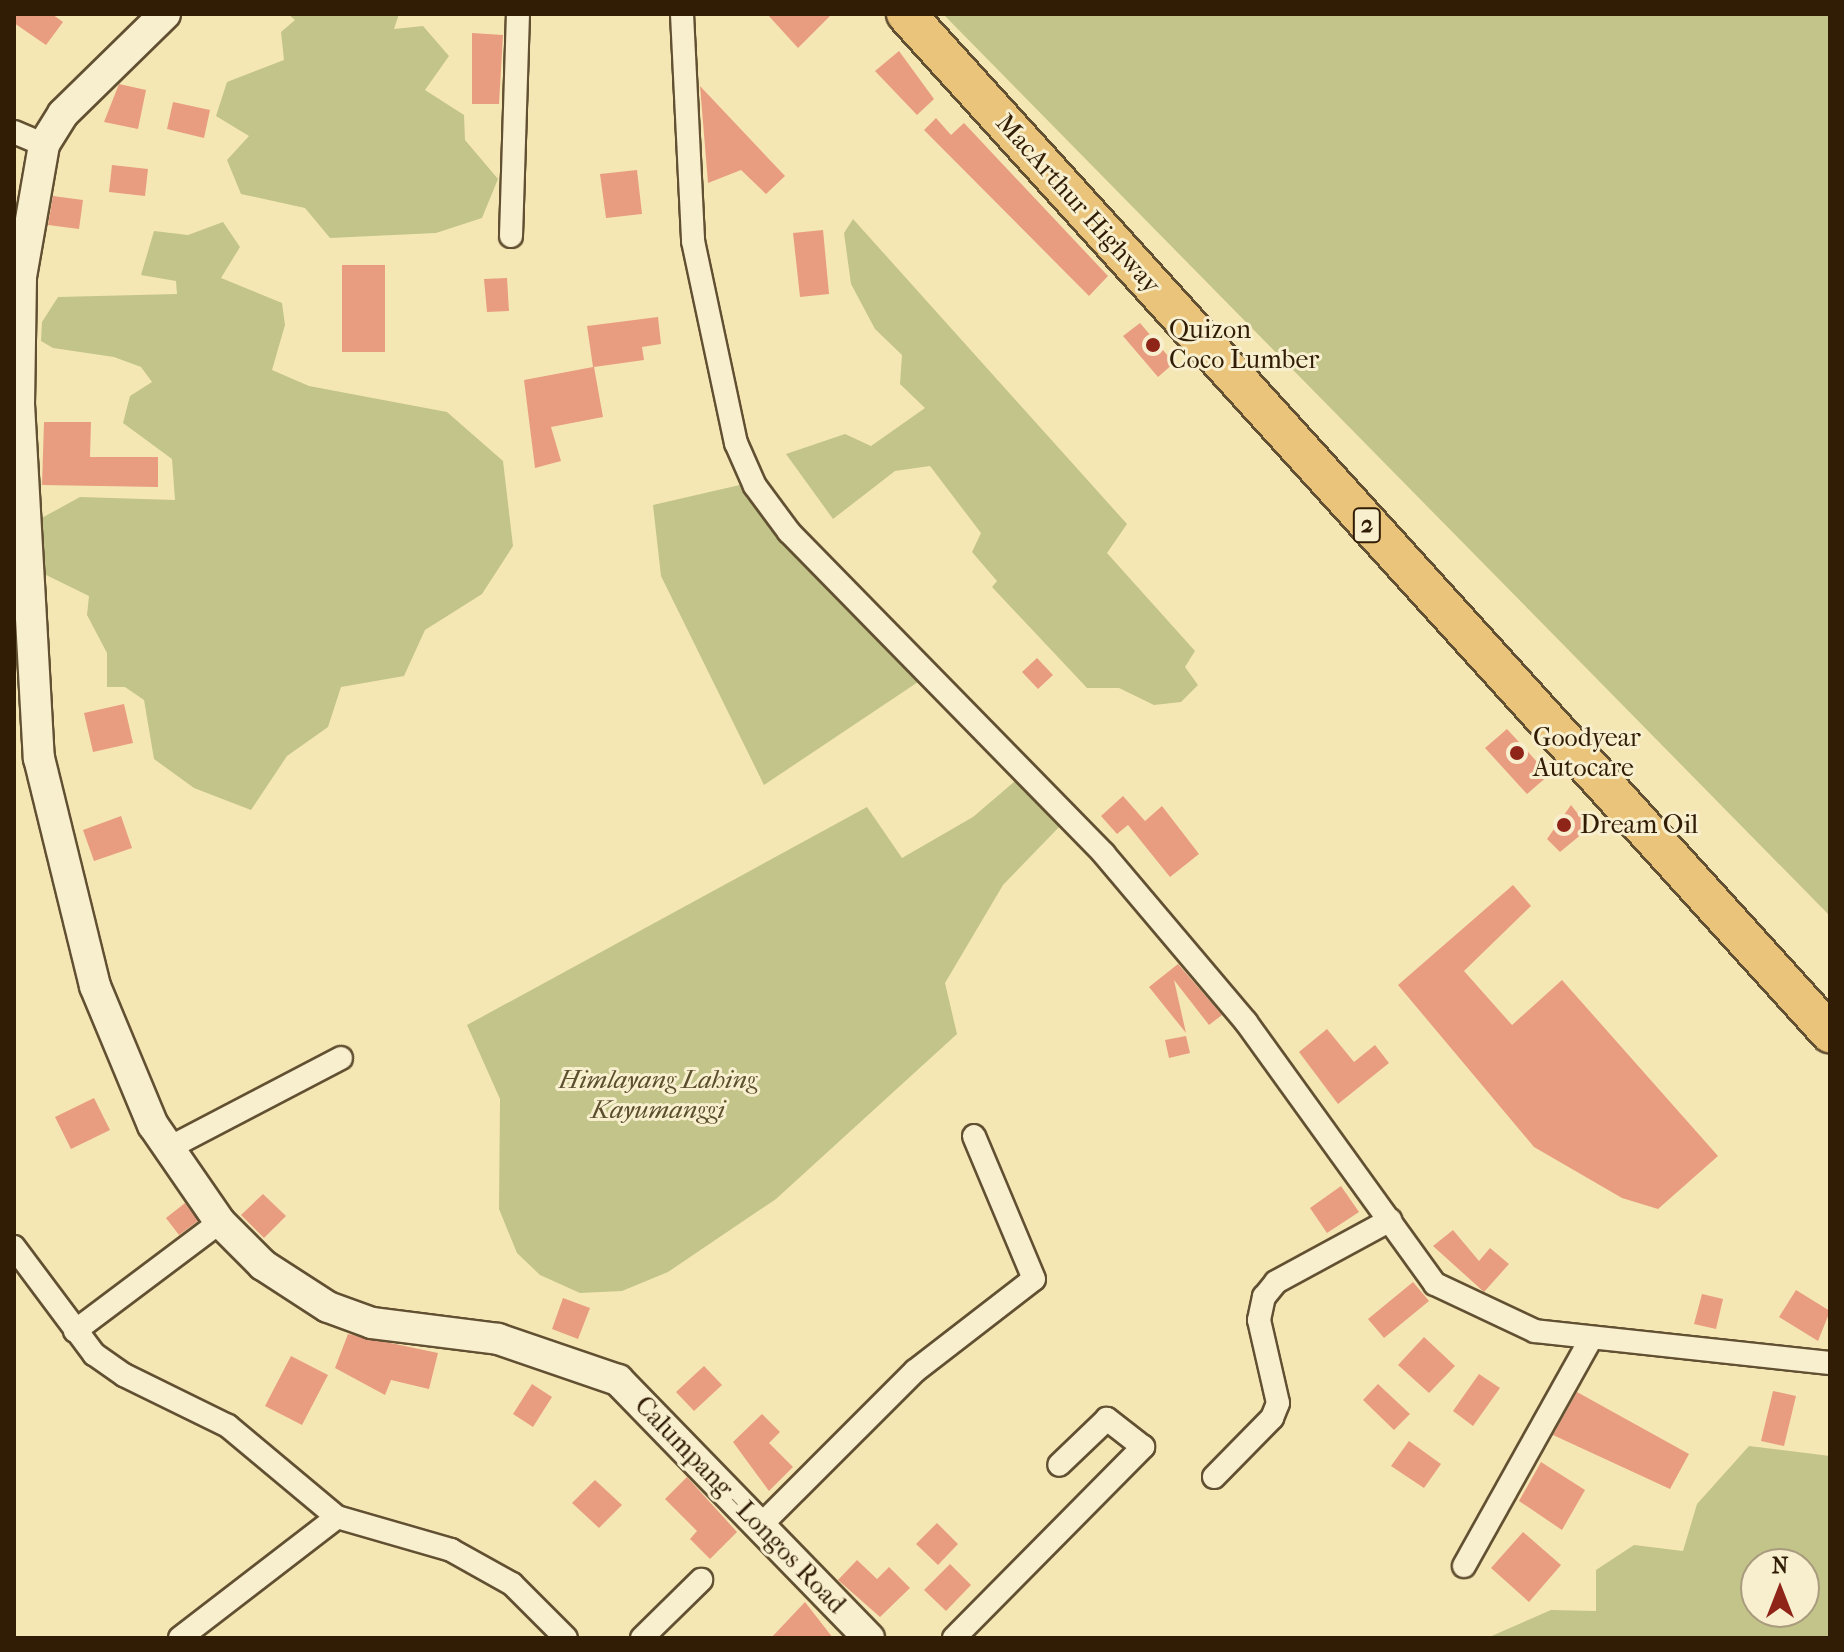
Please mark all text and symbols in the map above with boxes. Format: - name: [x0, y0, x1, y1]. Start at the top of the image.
- street label: MacArthur Highway: [989, 108, 1167, 300]
- place label: Quizon Coco Lumber: [1169, 314, 1319, 376]
- marker: Quizon Coco Lumber: [1144, 336, 1162, 354]
- road number: 2: [1351, 505, 1383, 545]
- place label: Goodyear Autocare: [1533, 722, 1641, 784]
- marker: Goodyear Autocare: [1508, 744, 1526, 762]
- place label: Dream Oil: [1580, 809, 1698, 841]
- marker: Dream Oil: [1555, 816, 1573, 834]
- park label: Himlayang Lahing Kayumanggi: [559, 1064, 757, 1126]
- street label: Calumpang - Longos Road: [628, 1390, 852, 1620]
- north arrow: [1740, 1548, 1820, 1628]
- text: N: [1772, 1553, 1788, 1579]

